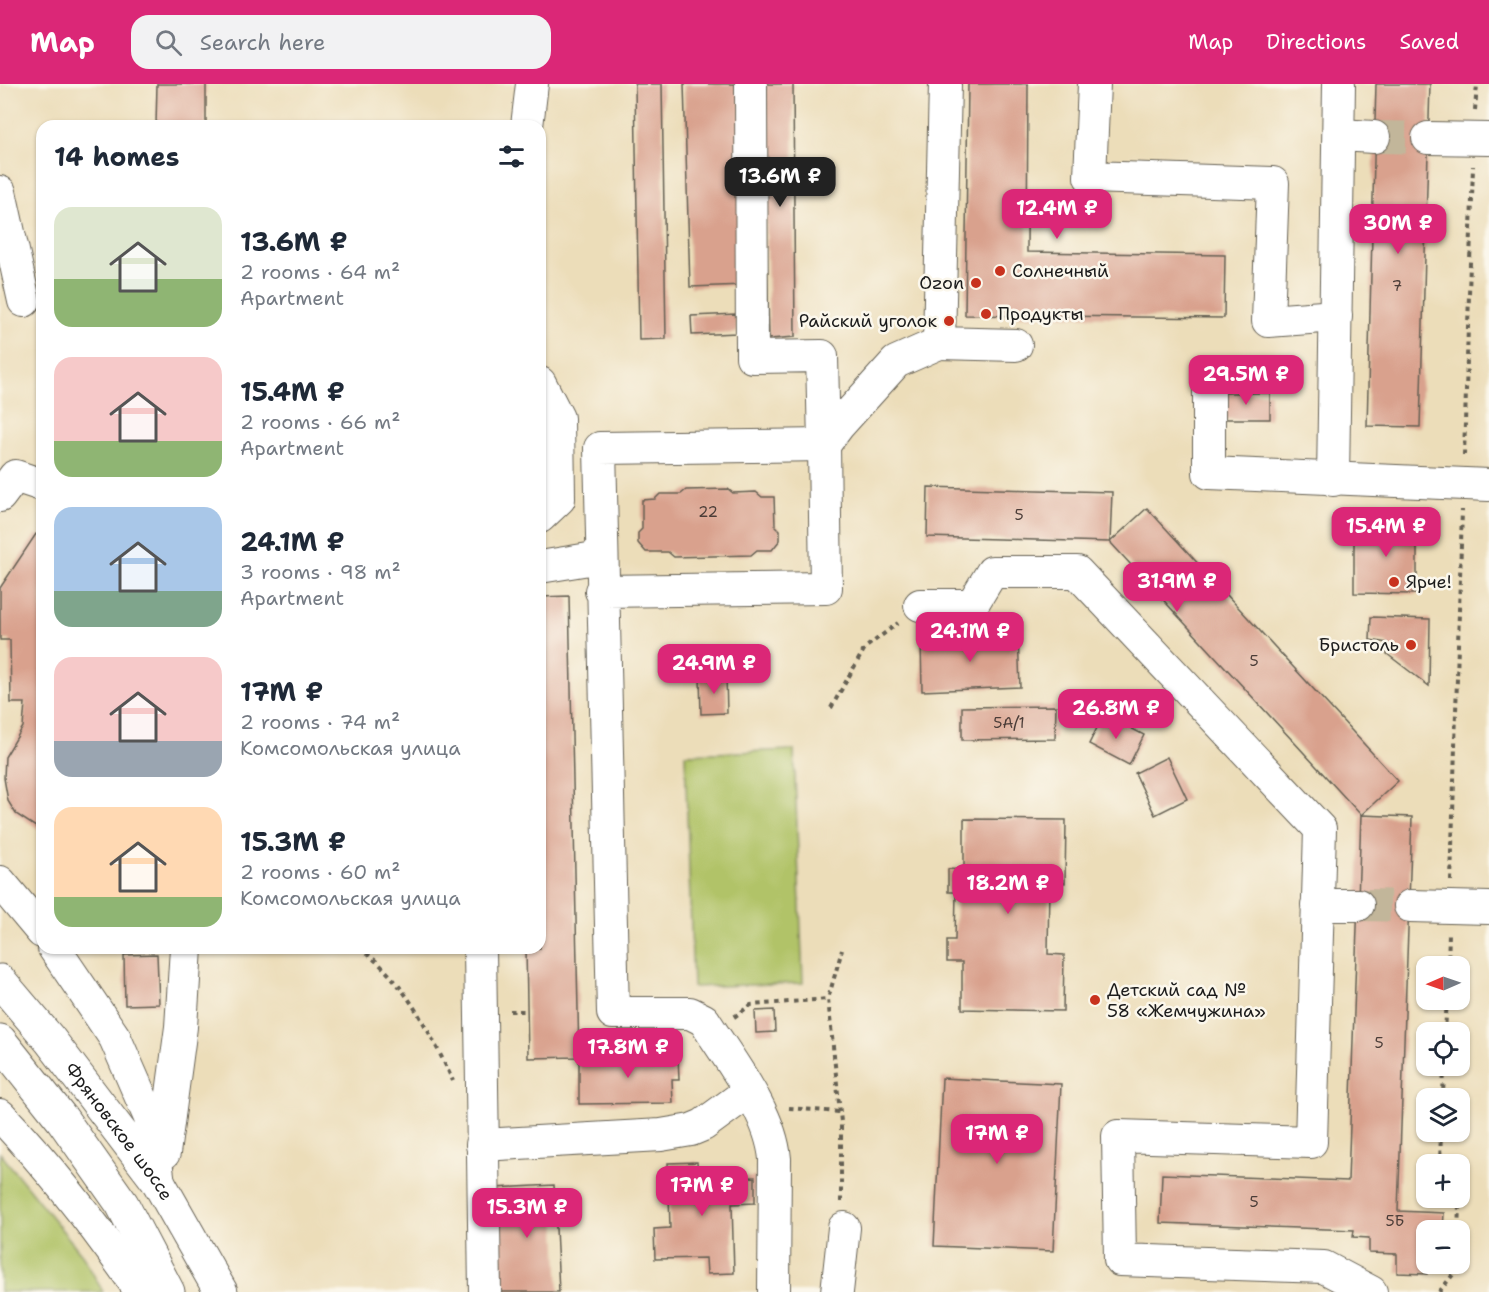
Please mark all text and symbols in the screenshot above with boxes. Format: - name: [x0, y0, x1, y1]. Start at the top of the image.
- search box: [131, 15, 551, 69]
- text: Map: [30, 23, 95, 61]
- icon: search: [152, 26, 185, 59]
- text: Search here: [200, 28, 325, 57]
- text: Map: [1188, 28, 1233, 56]
- text: Directions: [1266, 28, 1366, 56]
- text: Saved: [1399, 28, 1459, 56]
- text: 14 homes: [54, 139, 180, 174]
- icon: filters: [495, 140, 528, 173]
- pin: 13.6M ₽: [725, 157, 835, 208]
- text: 13.6M ₽: [739, 163, 821, 189]
- pin: 12.4M ₽: [1002, 189, 1112, 240]
- text: 12.4M ₽: [1016, 195, 1098, 221]
- pin: 30M ₽: [1356, 204, 1440, 255]
- text: 30M ₽: [1363, 210, 1433, 236]
- text: 13.6M ₽: [240, 224, 348, 259]
- icon: home: [102, 231, 174, 303]
- text: 2 rooms · 64 m²: [240, 259, 400, 285]
- place label: Солнечный: [1012, 259, 1109, 283]
- marker: Солнечный: [993, 264, 1007, 278]
- place label: Ozon: [919, 271, 964, 295]
- marker: Ozon: [969, 276, 983, 290]
- house number: 7: [1392, 276, 1402, 296]
- text: Apartment: [240, 285, 344, 311]
- place label: Продукты: [998, 302, 1084, 326]
- marker: Продукты: [979, 307, 993, 321]
- place label: Райский уголок: [799, 309, 937, 333]
- marker: Райский уголок: [942, 314, 956, 328]
- pin: 29.5M ₽: [1191, 355, 1301, 406]
- text: 29.5M ₽: [1203, 361, 1289, 387]
- text: 15.4M ₽: [240, 374, 345, 409]
- icon: home: [102, 381, 174, 453]
- text: 2 rooms · 66 m²: [240, 409, 401, 435]
- text: Apartment: [240, 435, 344, 461]
- house number: 22: [698, 502, 718, 522]
- house number: 5: [1014, 505, 1024, 525]
- pin: 15.4M ₽: [1331, 507, 1441, 558]
- text: 15.4M ₽: [1346, 513, 1426, 539]
- text: 24.1M ₽: [240, 524, 345, 559]
- icon: home: [102, 531, 174, 603]
- text: 3 rooms · 98 m²: [240, 559, 401, 585]
- pin: 31.9M ₽: [1122, 562, 1232, 613]
- text: 31.9M ₽: [1137, 568, 1217, 594]
- place label: Ярче!: [1406, 570, 1452, 594]
- marker: Ярче!: [1387, 575, 1401, 589]
- text: Apartment: [240, 585, 344, 611]
- pin: 24.1M ₽: [915, 612, 1025, 663]
- text: 24.1M ₽: [930, 618, 1010, 644]
- place label: Бристоль: [1319, 633, 1399, 657]
- marker: Бристоль: [1404, 638, 1418, 652]
- pin: 24.9M ₽: [659, 644, 769, 695]
- text: 24.9M ₽: [672, 650, 756, 676]
- house number: 5: [1249, 651, 1259, 671]
- text: 17M ₽: [240, 674, 323, 709]
- icon: home: [102, 681, 174, 753]
- pin: 26.8M ₽: [1061, 689, 1171, 740]
- text: 26.8M ₽: [1072, 695, 1160, 721]
- text: 2 rooms · 74 m²: [240, 709, 400, 735]
- house number: 5А/1: [993, 713, 1025, 733]
- text: Комсомольская улица: [240, 735, 461, 761]
- text: 15.3M ₽: [240, 824, 346, 859]
- icon: home: [102, 831, 174, 903]
- text: 2 rooms · 60 m²: [240, 859, 400, 885]
- pin: 18.2M ₽: [953, 864, 1063, 915]
- text: 18.2M ₽: [966, 870, 1050, 896]
- text: Комсомольская улица: [240, 885, 461, 911]
- north arrow: [1416, 956, 1470, 1010]
- map controls: [1416, 956, 1470, 1274]
- place label: Детский сад № 58 «Жемчужина»: [1107, 978, 1266, 1023]
- marker: Детский сад № 58 «Жемчужина»: [1088, 993, 1102, 1007]
- button: locate: [1416, 1022, 1470, 1076]
- pin: 17.8M ₽: [573, 1028, 683, 1079]
- house number: 5: [1374, 1033, 1384, 1053]
- text: 17.8M ₽: [587, 1034, 669, 1060]
- street label: Фряновское шоссе: [59, 1058, 178, 1205]
- button: layers: [1416, 1088, 1470, 1142]
- pin: 17M ₽: [955, 1114, 1039, 1165]
- text: 17M ₽: [965, 1120, 1029, 1146]
- button: +: [1416, 1154, 1470, 1208]
- pin: 17M ₽: [660, 1166, 744, 1217]
- text: 17M ₽: [670, 1172, 734, 1198]
- pin: 15.3M ₽: [472, 1188, 582, 1239]
- house number: 5: [1249, 1192, 1259, 1212]
- text: 15.3M ₽: [486, 1194, 568, 1220]
- house number: 5Б: [1385, 1211, 1405, 1231]
- button: −: [1416, 1220, 1470, 1274]

